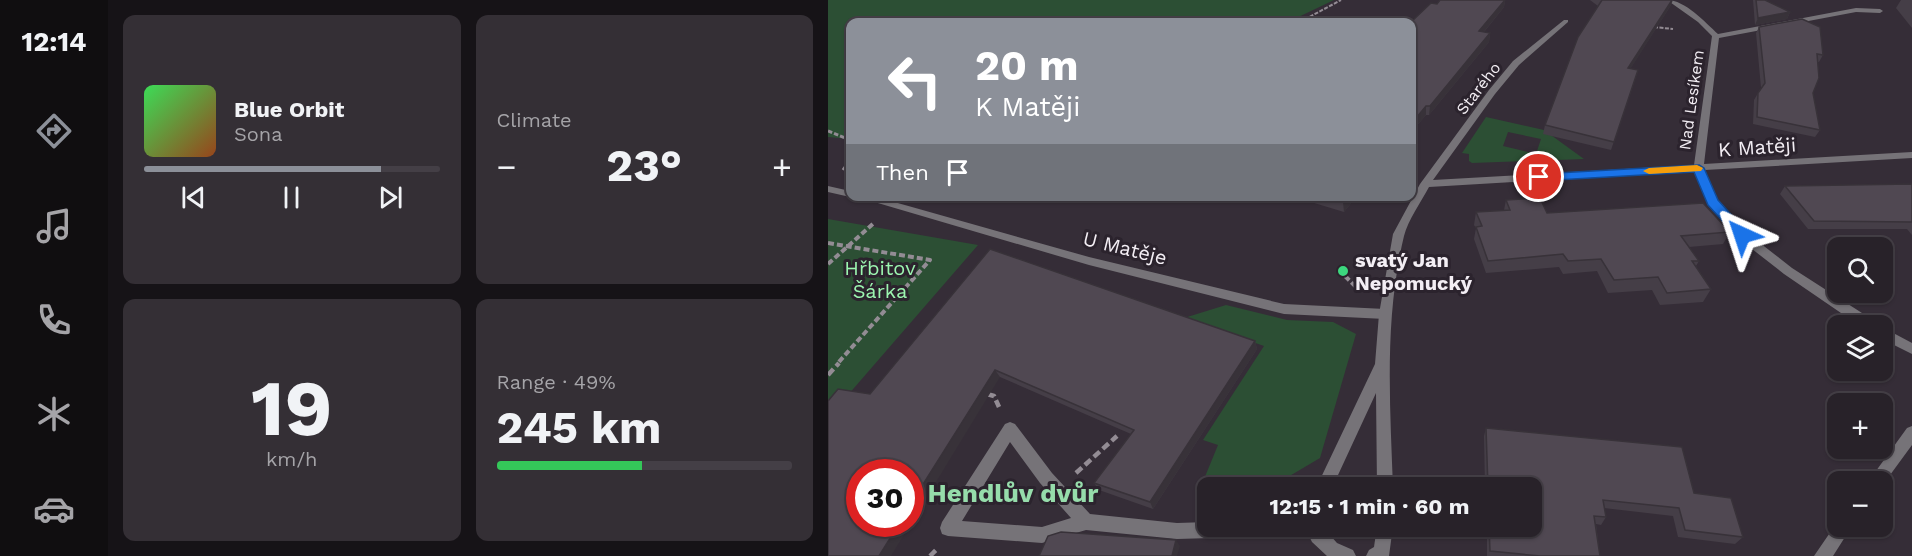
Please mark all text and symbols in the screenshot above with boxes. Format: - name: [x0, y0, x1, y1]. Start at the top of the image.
- text: 12:14: [22, 26, 86, 58]
- text: 20 m: [975, 41, 1079, 90]
- icon: left: [876, 42, 954, 120]
- street label: Nad Lesíkem: [1675, 49, 1708, 151]
- street label: Starého: [1452, 58, 1505, 118]
- text: K Matěji: [975, 91, 1080, 123]
- text: Blue Orbit: [234, 97, 344, 122]
- text: Climate: [497, 108, 572, 132]
- icon: directions: [33, 110, 75, 152]
- text: Sona: [234, 122, 283, 146]
- street label: K Matěji: [1717, 132, 1797, 162]
- text: 23°: [606, 139, 682, 192]
- text: −: [497, 147, 516, 186]
- text: +: [772, 147, 792, 186]
- pin: [1513, 151, 1564, 202]
- icon: arrive: [941, 156, 974, 189]
- text: Then: [876, 160, 929, 185]
- icon: arrive: [1522, 160, 1555, 193]
- icon: previous: [177, 181, 210, 214]
- icon: pause: [275, 181, 308, 214]
- icon: next: [374, 181, 407, 214]
- position arrow: [1710, 203, 1774, 267]
- icon: music: [33, 205, 75, 247]
- street label: U Matěje: [1081, 226, 1169, 270]
- map controls: [1827, 237, 1893, 537]
- button: search: [1827, 237, 1893, 303]
- place label: svatý Jan Nepomucký: [1355, 248, 1473, 295]
- park label: Hřbitov Šárka: [844, 256, 916, 303]
- marker: svatý Jan Nepomucký: [1336, 264, 1350, 278]
- icon: phone: [33, 299, 75, 341]
- button: layers: [1827, 315, 1893, 381]
- text: 19: [251, 362, 333, 454]
- text: Range · 49%: [497, 370, 616, 394]
- icon: climate: [33, 393, 75, 435]
- button: +: [1827, 393, 1893, 459]
- text: 245 km: [497, 401, 661, 454]
- text: km/h: [266, 447, 318, 471]
- speed limit sign: 30: [846, 459, 924, 537]
- button: −: [1827, 471, 1893, 537]
- district label: Hendlův dvůr: [928, 478, 1099, 508]
- icon: car: [33, 488, 75, 530]
- text: 12:15 · 1 min · 60 m: [1270, 494, 1469, 519]

